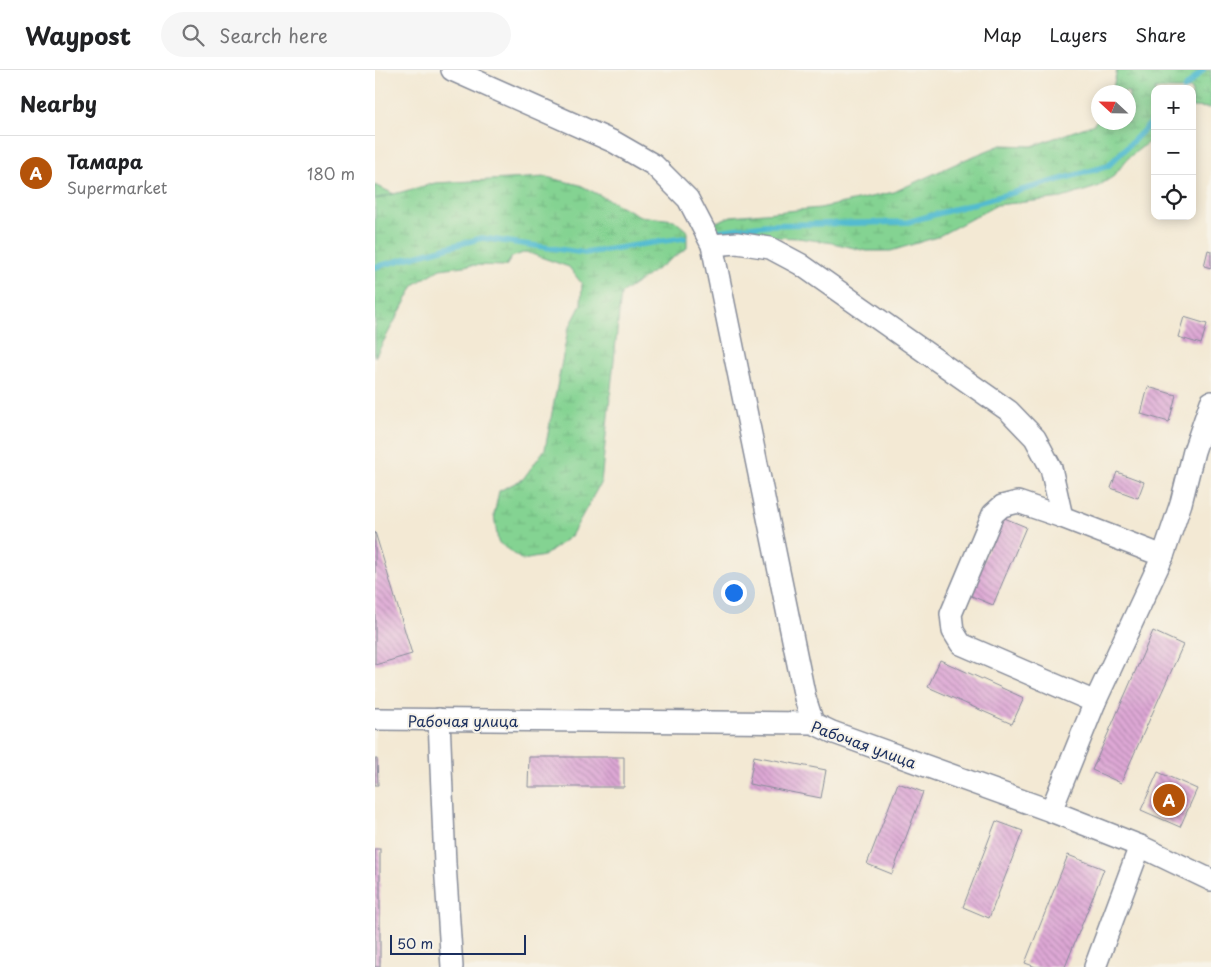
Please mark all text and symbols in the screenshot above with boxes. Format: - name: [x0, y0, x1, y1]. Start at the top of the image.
- search box: [161, 12, 511, 57]
- text: Waypost: [25, 17, 131, 53]
- icon: search: [179, 21, 207, 49]
- text: Search here: [219, 21, 328, 49]
- text: Map: [983, 21, 1022, 48]
- text: Layers: [1050, 21, 1107, 48]
- text: Share: [1135, 21, 1186, 48]
- north arrow: [1091, 85, 1136, 130]
- map controls: [1151, 85, 1196, 220]
- button: +: [1151, 85, 1196, 130]
- text: Nearby: [20, 87, 97, 119]
- button: −: [1151, 130, 1196, 175]
- text: Тамара: [67, 147, 143, 175]
- text: A: [30, 161, 42, 185]
- text: 180 m: [307, 161, 355, 185]
- text: Supermarket: [67, 175, 167, 199]
- button: locate: [1151, 175, 1196, 220]
- your location: [721, 580, 747, 606]
- street label: Рабочая улица: [408, 709, 519, 732]
- street label: Рабочая улица: [808, 714, 920, 774]
- pin: A: [1153, 781, 1185, 819]
- scale bar: [390, 932, 526, 955]
- text: 50 m: [397, 933, 433, 954]

